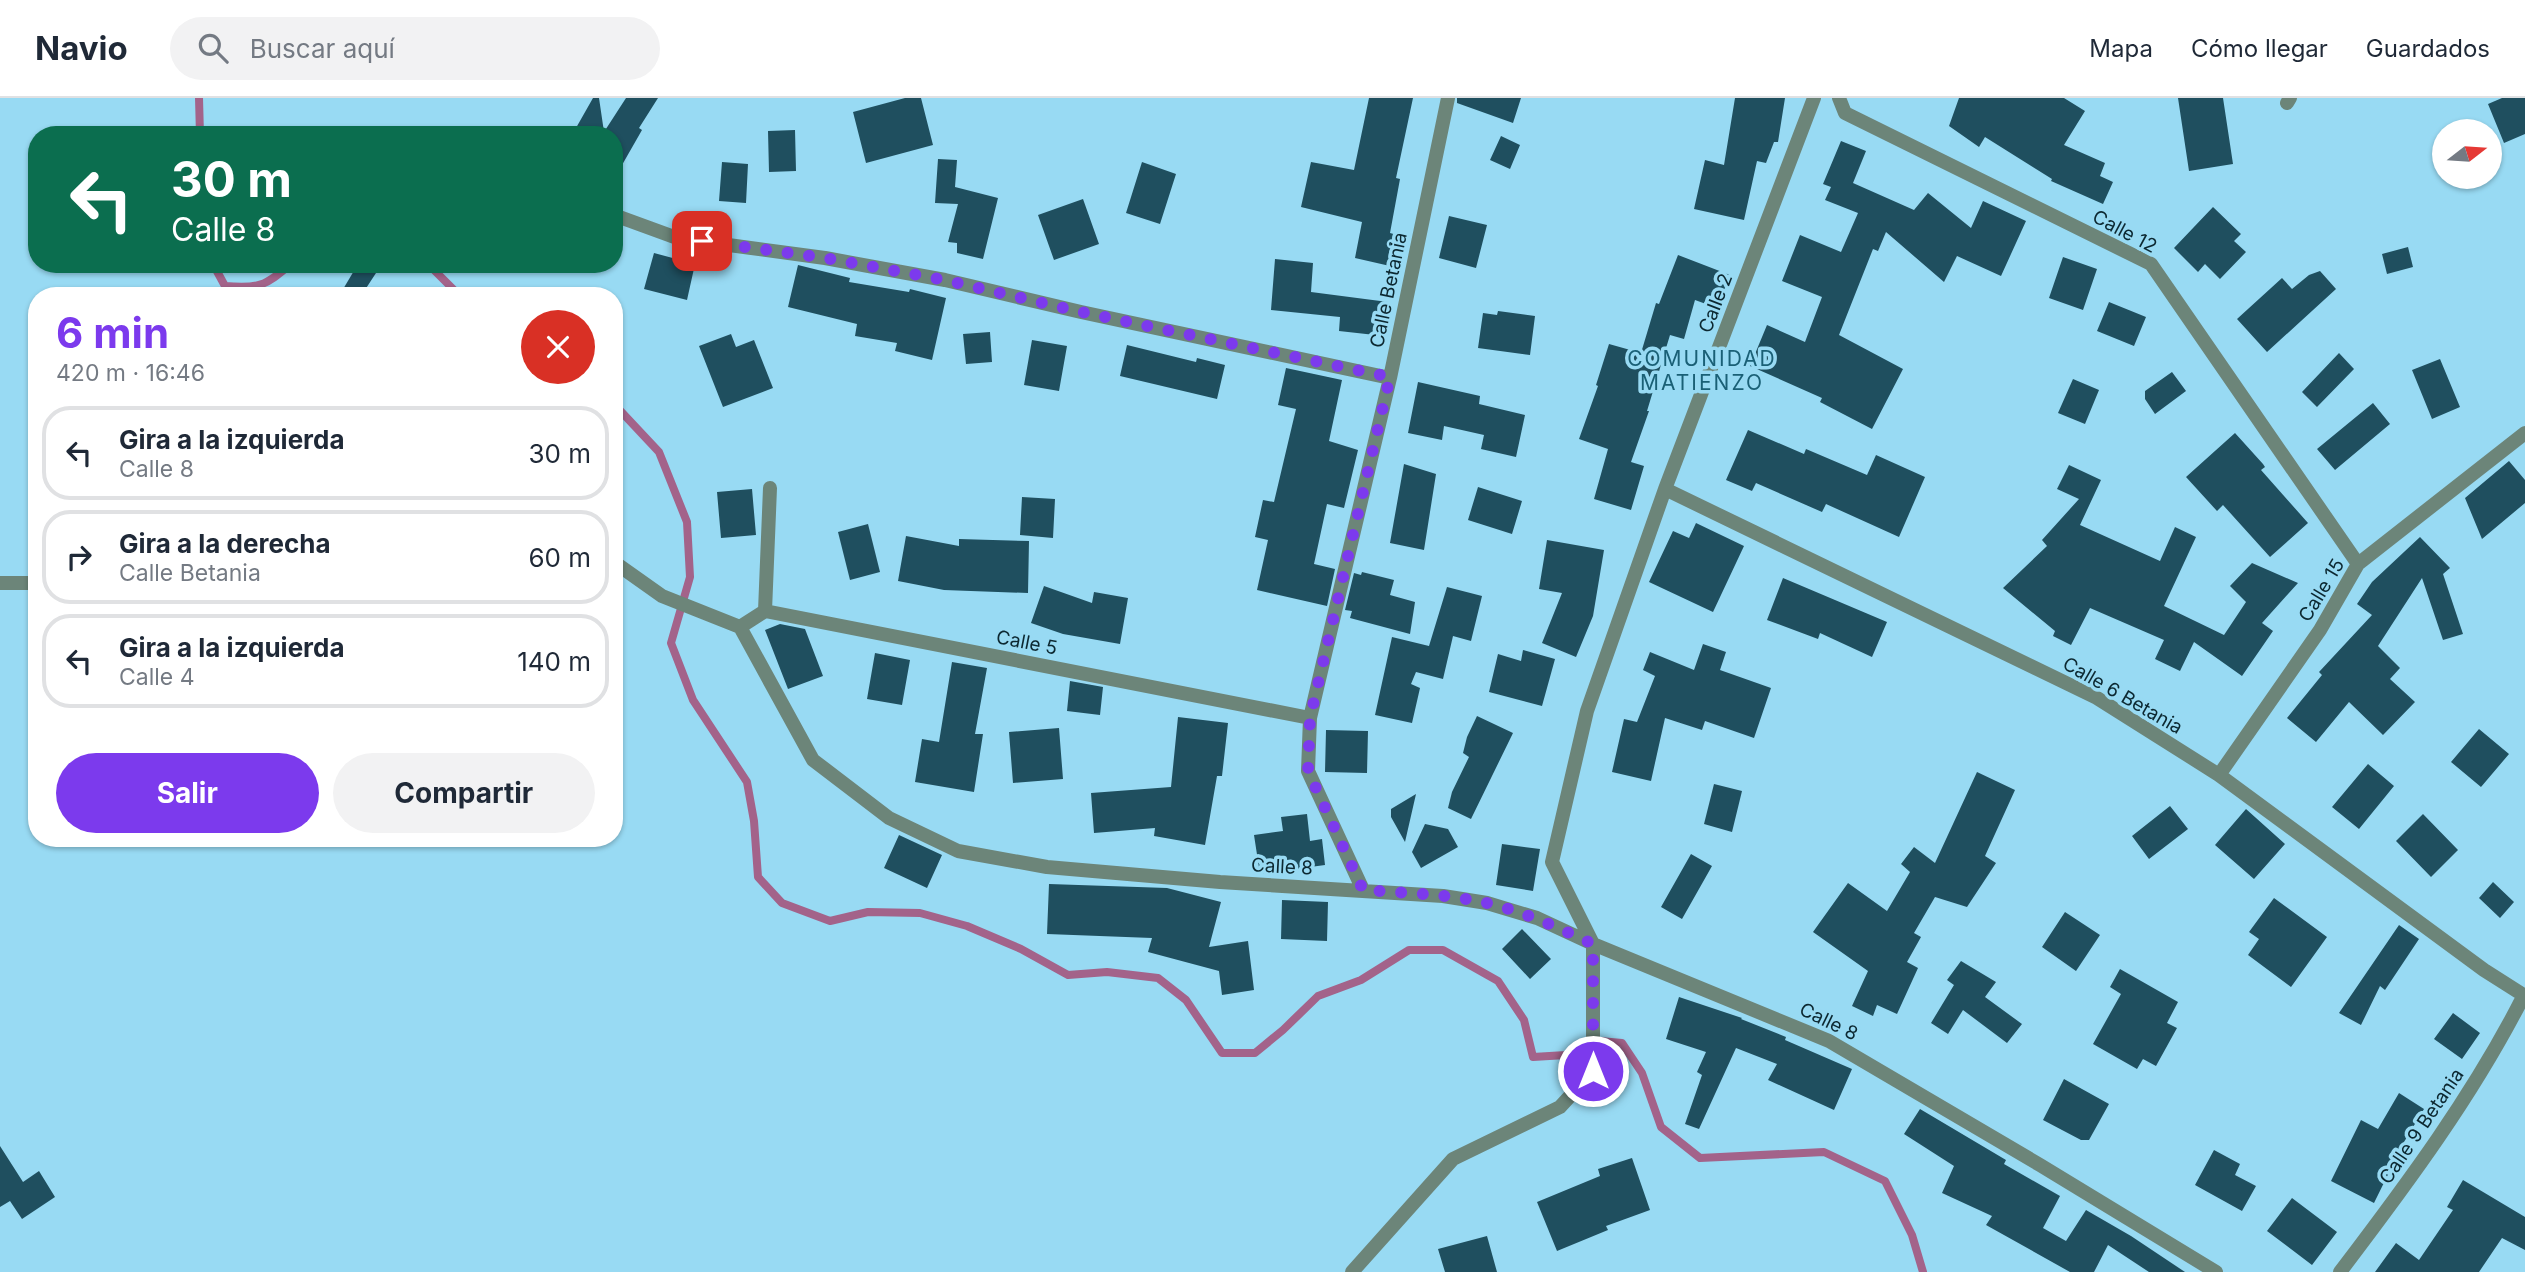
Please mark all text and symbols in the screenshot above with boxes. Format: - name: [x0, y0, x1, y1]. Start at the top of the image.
- search box: [170, 17, 660, 80]
- text: Navio: [35, 28, 128, 68]
- icon: search: [194, 29, 232, 67]
- text: Buscar aquí: [250, 33, 395, 64]
- text: Mapa: [2089, 34, 2153, 63]
- text: Cómo llegar: [2191, 34, 2328, 63]
- text: Guardados: [2366, 34, 2490, 63]
- north arrow: [2432, 119, 2502, 189]
- map controls: [2432, 119, 2502, 189]
- text: 30 m: [171, 150, 292, 209]
- icon: left: [56, 154, 147, 245]
- street label: Calle 12: [2089, 205, 2161, 258]
- text: Calle 8: [171, 210, 275, 249]
- pin: [672, 211, 732, 271]
- icon: arrive: [683, 222, 721, 260]
- street label: Calle Betania: [1365, 230, 1412, 350]
- street label: Calle 2: [1694, 270, 1737, 336]
- text: 6 min: [56, 307, 169, 358]
- button: close: [521, 310, 595, 384]
- district label: COMUNIDAD MATIENZO: [1627, 346, 1777, 395]
- text: 420 m · 16:46: [56, 359, 205, 387]
- text: Gira a la izquierda: [119, 424, 345, 455]
- icon: left: [60, 434, 98, 472]
- text: 30 m: [528, 438, 591, 469]
- text: Calle 8: [119, 455, 194, 483]
- text: Gira a la derecha: [119, 528, 331, 559]
- icon: right: [60, 538, 98, 576]
- text: 60 m: [528, 542, 591, 573]
- street label: Calle 15: [2294, 555, 2349, 626]
- text: Calle Betania: [119, 559, 261, 587]
- street label: Calle 5: [994, 625, 1059, 660]
- text: Gira a la izquierda: [119, 632, 345, 663]
- icon: left: [60, 642, 98, 680]
- text: 140 m: [517, 646, 591, 677]
- street label: Calle 6 Betania: [2059, 652, 2187, 739]
- text: Calle 4: [119, 663, 195, 691]
- button: Salir: [56, 753, 319, 833]
- button: Compartir: [333, 753, 595, 833]
- street label: Calle 8: [1250, 853, 1314, 880]
- street label: Calle 8: [1796, 998, 1862, 1045]
- position arrow: [1556, 1034, 1630, 1108]
- street label: Calle 9 Betania: [2374, 1064, 2468, 1188]

